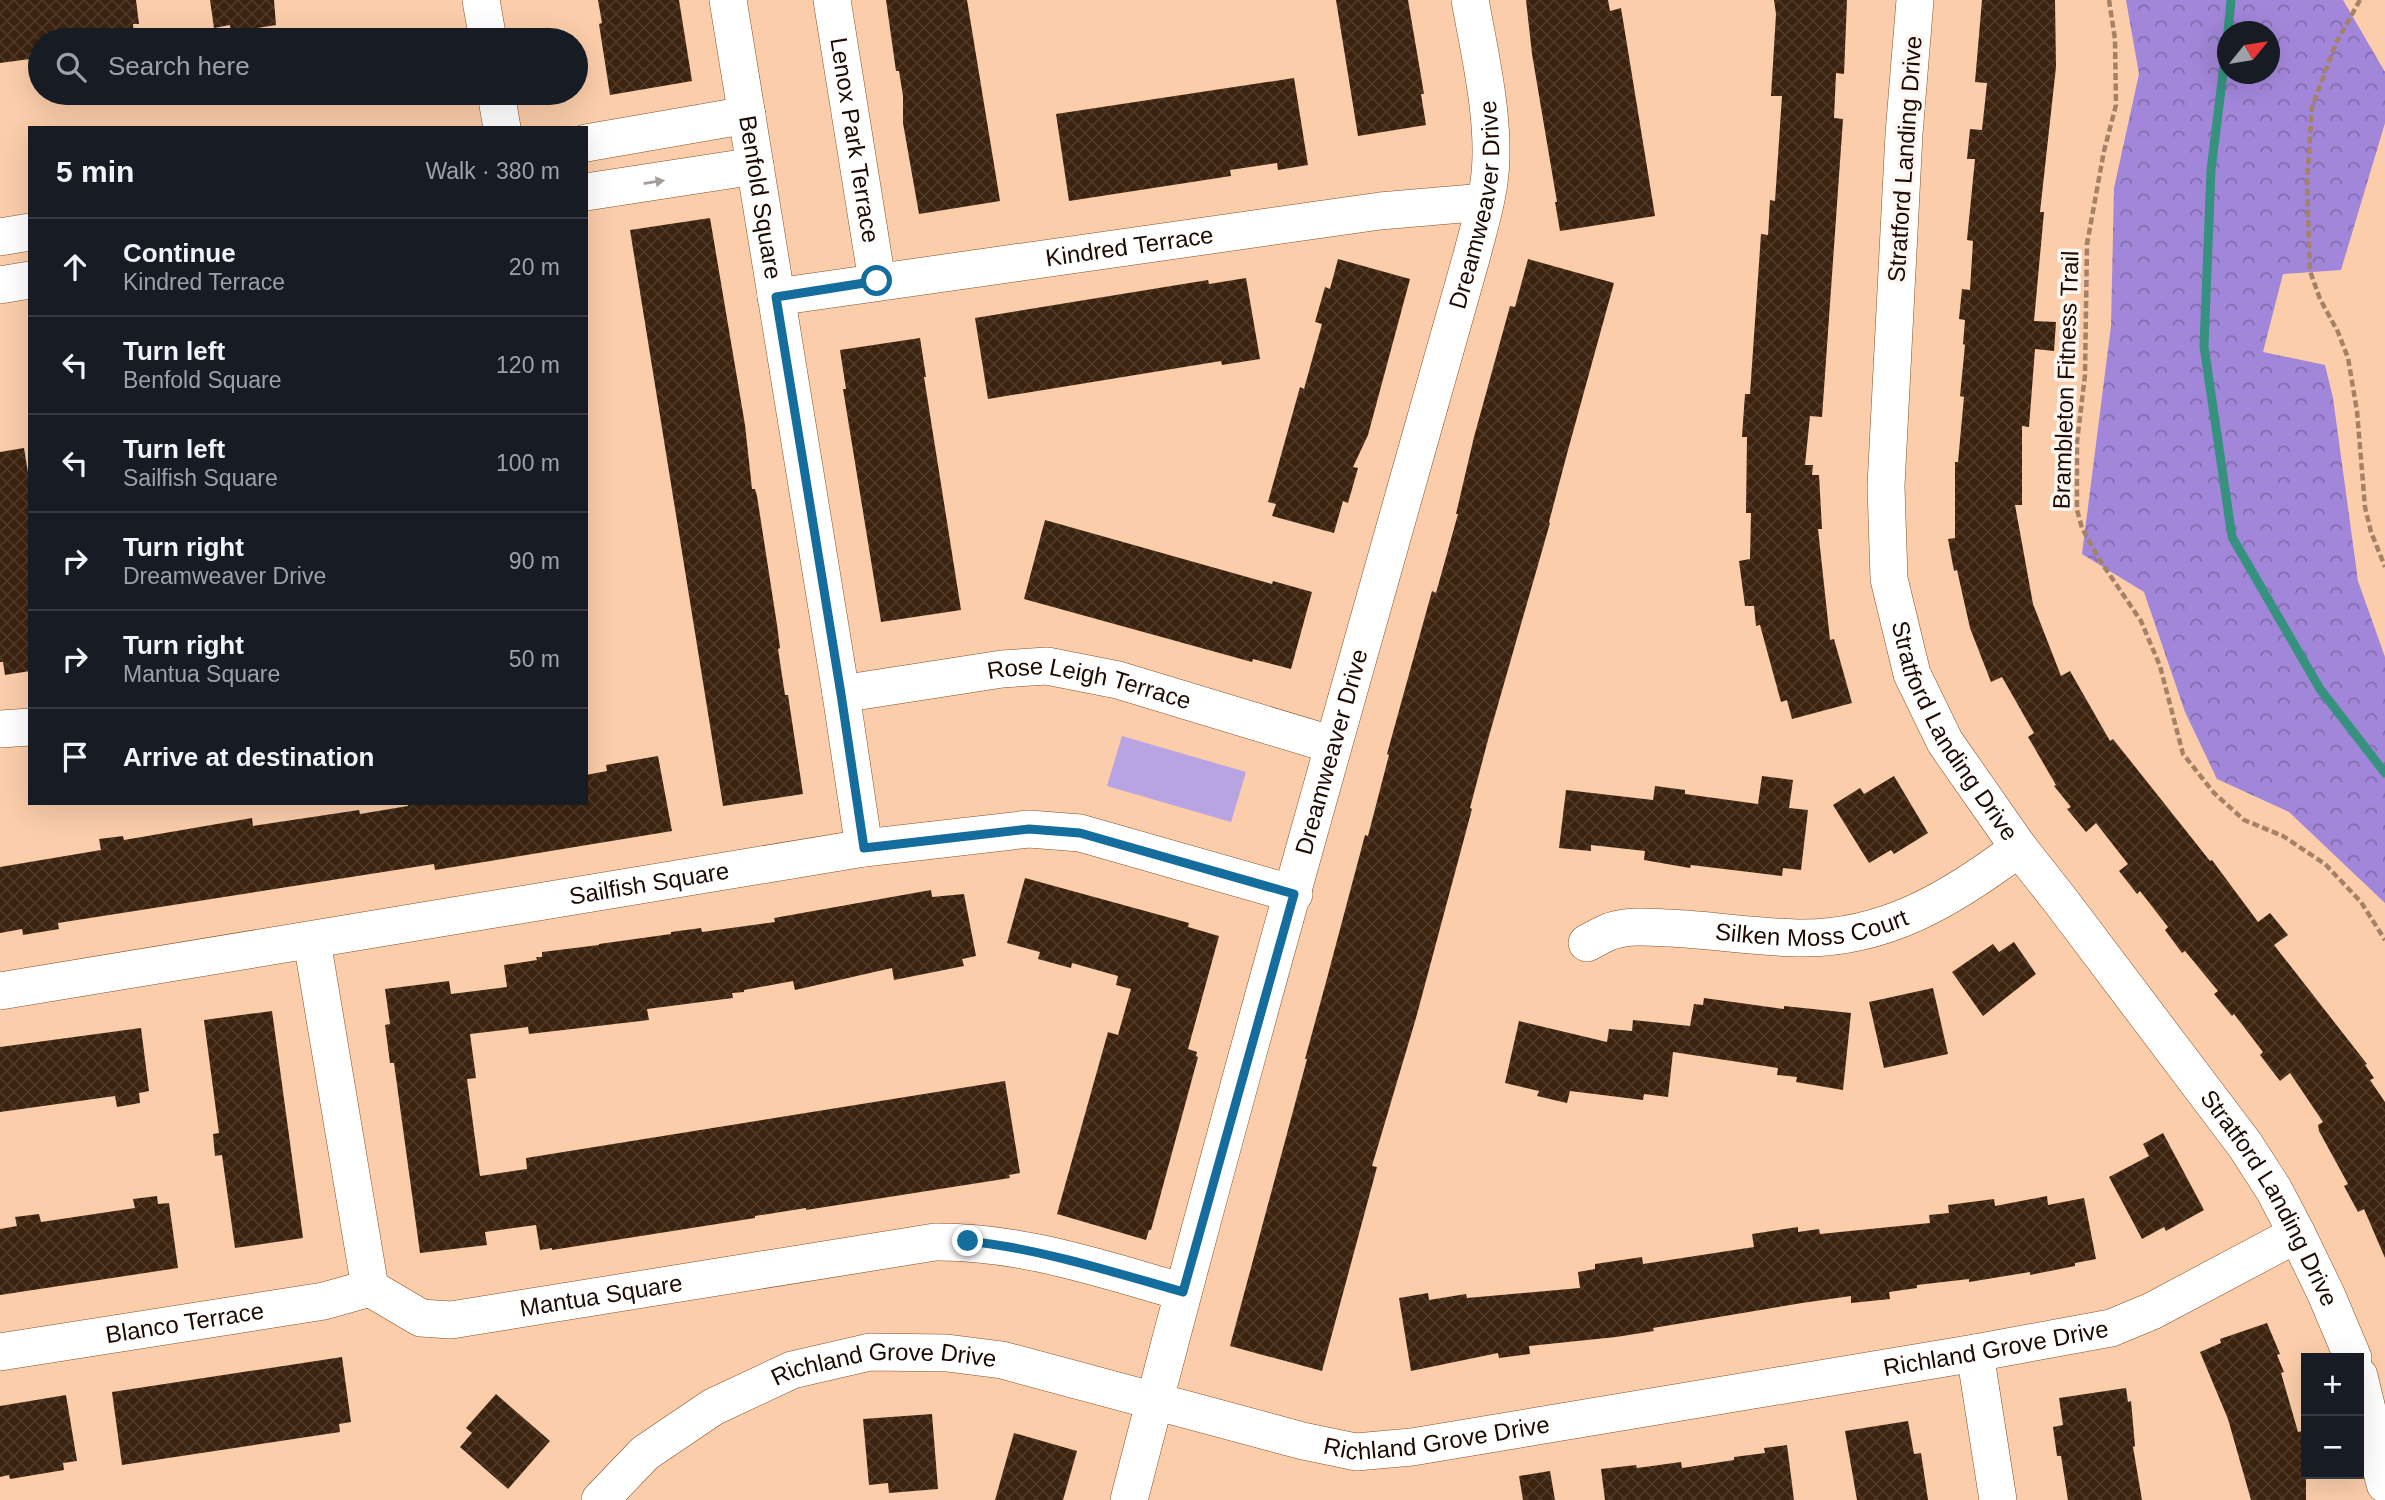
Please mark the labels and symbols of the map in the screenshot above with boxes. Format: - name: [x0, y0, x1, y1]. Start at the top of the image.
- north arrow: [2217, 21, 2280, 84]
- street label: Lenox Park Terrace: [825, 35, 885, 245]
- street label: Stratford Landing Drive: [1882, 35, 1927, 283]
- street label: Dreamweaver Drive: [1443, 99, 1504, 312]
- street label: Benfold Square: [734, 113, 787, 281]
- one-way arrow: [643, 176, 665, 187]
- street label: Kindred Terrace: [1044, 221, 1215, 271]
- street label: Brambleton Fitness Trail: [2047, 250, 2084, 510]
- route start: [861, 265, 892, 296]
- street label: Stratford Landing Drive: [1887, 618, 2024, 846]
- street label: Dreamweaver Drive: [1289, 646, 1373, 858]
- street label: Rose Leigh Terrace: [985, 652, 1194, 714]
- street label: Sailfish Square: [567, 857, 731, 910]
- street label: Silken Moss Court: [1714, 903, 1912, 951]
- street label: Stratford Landing Drive: [2195, 1084, 2344, 1310]
- route end: [952, 1225, 983, 1256]
- street label: Mantua Square: [518, 1269, 684, 1322]
- street label: Blanco Terrace: [104, 1297, 266, 1348]
- street label: Richland Grove Drive: [1881, 1315, 2110, 1381]
- street label: Richland Grove Drive: [767, 1338, 998, 1391]
- street label: Richland Grove Drive: [1321, 1410, 1551, 1465]

